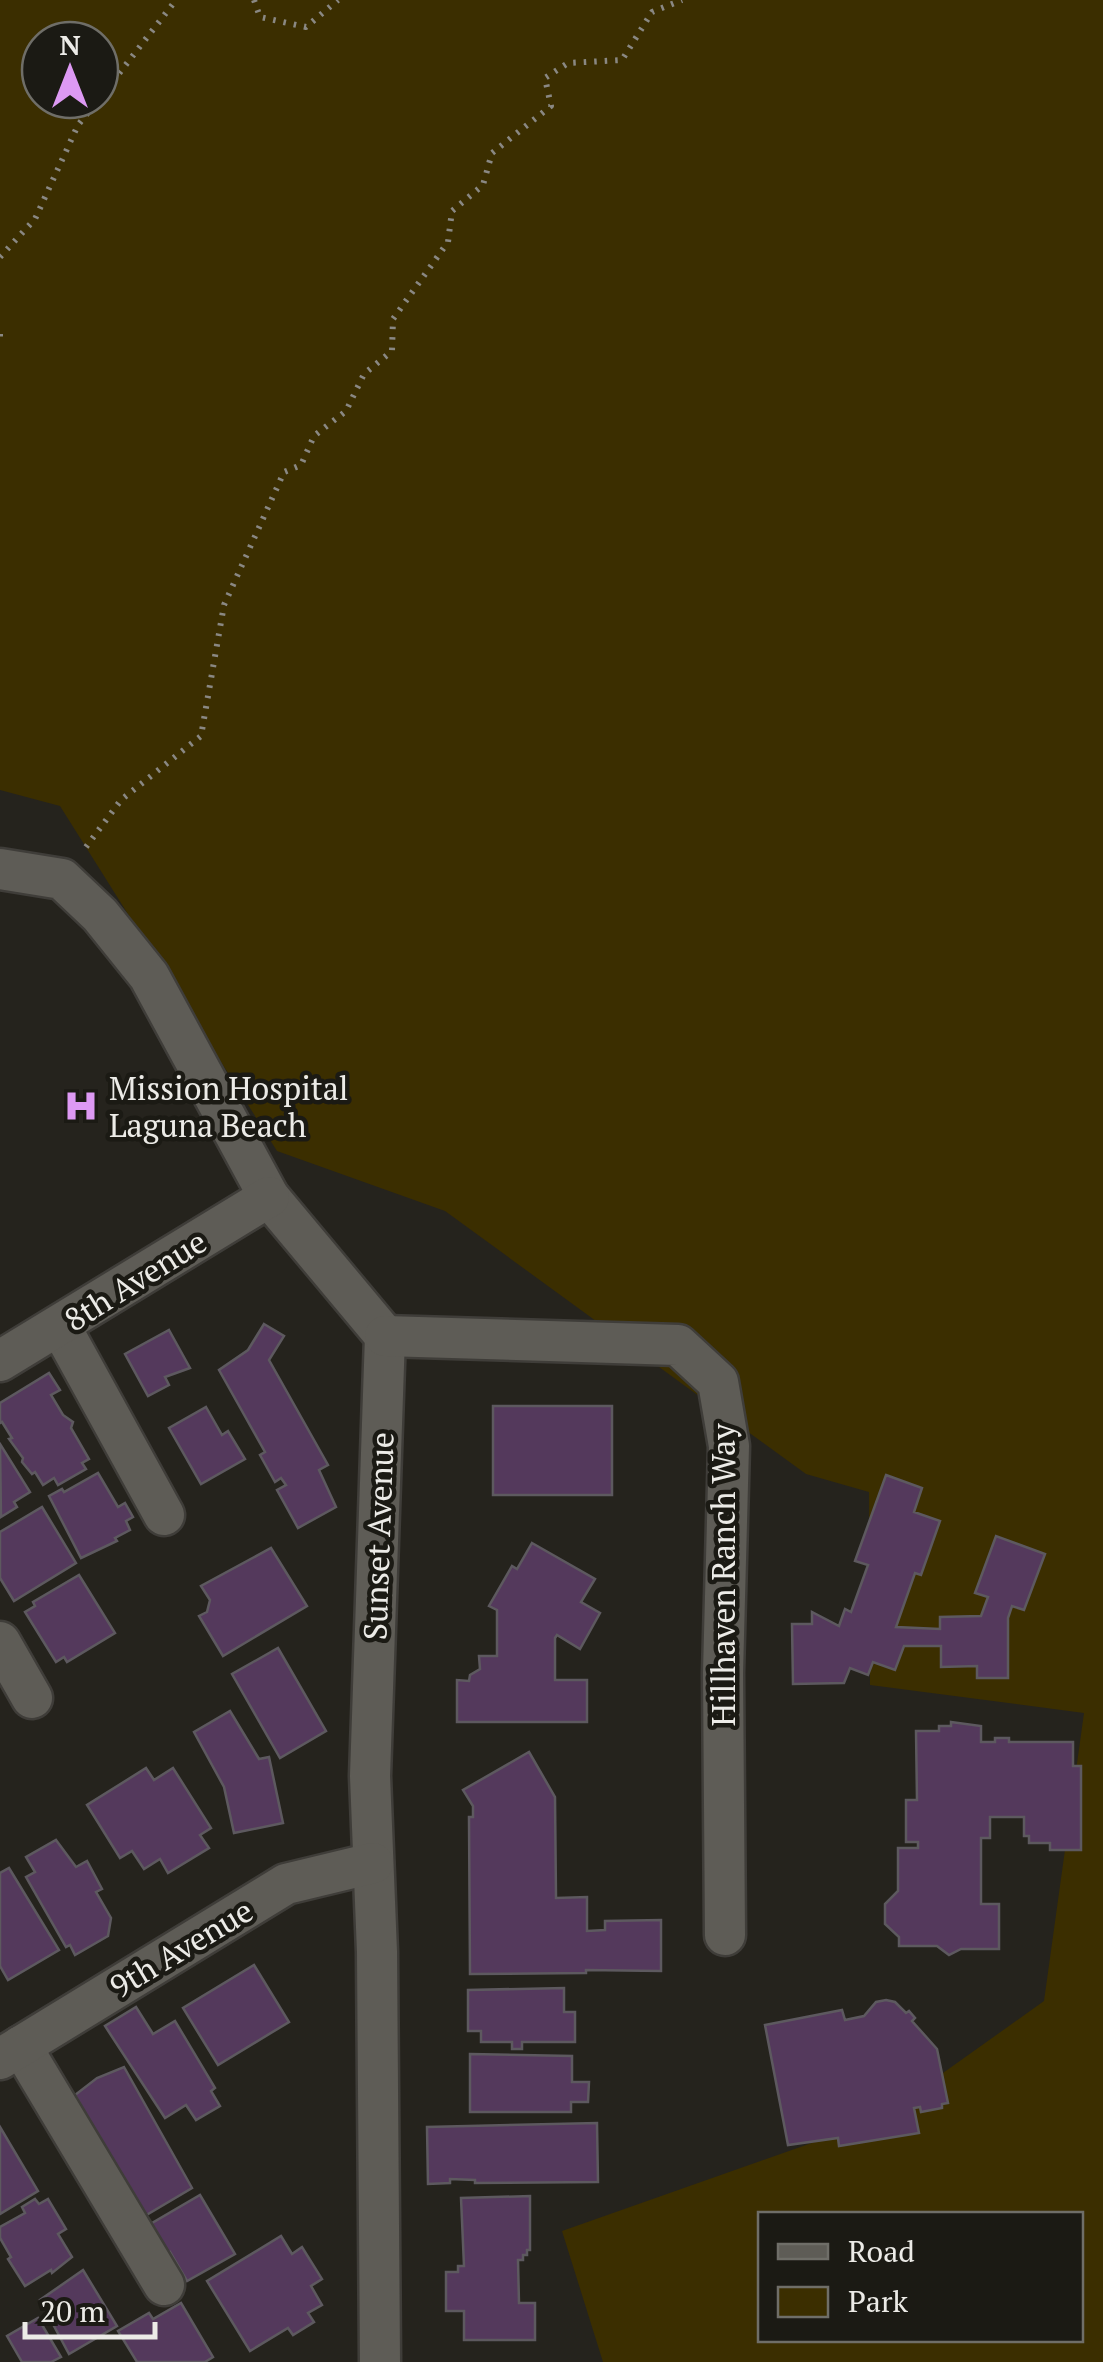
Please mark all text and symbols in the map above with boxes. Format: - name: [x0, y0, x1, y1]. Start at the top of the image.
- north arrow: [20, 20, 120, 120]
- text: N: [59, 26, 81, 63]
- place label: Mission Hospital Laguna Beach: [109, 1067, 348, 1146]
- hospital icon: Mission Hospital Laguna Beach: [62, 1087, 100, 1125]
- street label: 8th Avenue: [56, 1220, 214, 1340]
- street label: Hillhaven Ranch Way: [702, 1423, 744, 1726]
- street label: Sunset Avenue: [353, 1431, 403, 1641]
- street label: 9th Avenue: [102, 1889, 260, 2007]
- legend: [758, 2212, 1083, 2342]
- text: Road: [848, 2231, 915, 2271]
- scale bar: [25, 2277, 155, 2339]
- text: Park: [848, 2281, 909, 2321]
- text: 20 m: [40, 2291, 105, 2331]

